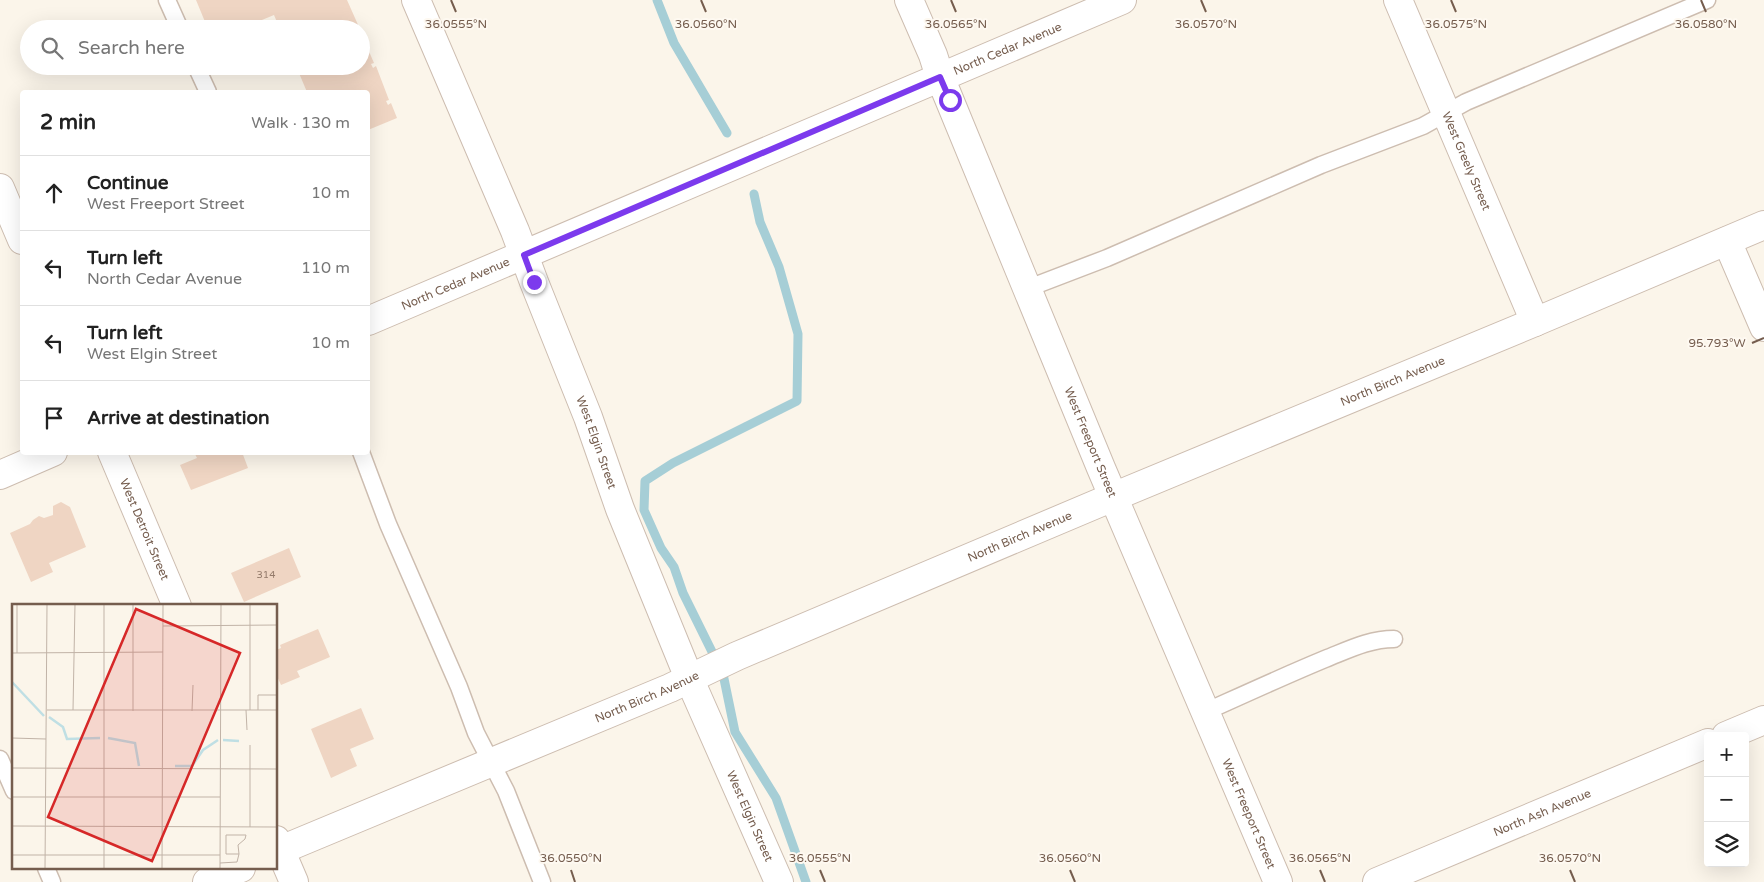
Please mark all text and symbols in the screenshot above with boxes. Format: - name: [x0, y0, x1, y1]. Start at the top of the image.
- text: 36.0555°N: [425, 17, 487, 31]
- text: 36.0560°N: [675, 17, 737, 31]
- text: 36.0565°N: [925, 17, 987, 31]
- text: 36.0570°N: [1175, 17, 1237, 31]
- text: 36.0575°N: [1425, 17, 1487, 31]
- text: 36.0580°N: [1675, 17, 1737, 31]
- street label: North Cedar Avenue: [951, 19, 1064, 78]
- search box: [20, 20, 370, 75]
- icon: search: [38, 34, 66, 62]
- text: Search here: [78, 37, 185, 59]
- route start: [939, 89, 962, 112]
- text: 2 min: [40, 110, 96, 135]
- street label: West Greely Street: [1439, 110, 1494, 213]
- text: Walk · 130 m: [251, 113, 350, 133]
- text: Continue: [87, 172, 169, 194]
- icon: ahead: [40, 179, 68, 207]
- text: 10 m: [311, 183, 350, 203]
- text: West Freeport Street: [87, 194, 245, 214]
- text: Turn left: [87, 247, 163, 269]
- icon: left: [40, 254, 68, 282]
- street label: North Cedar Avenue: [399, 254, 512, 313]
- text: 110 m: [301, 258, 350, 278]
- text: North Cedar Avenue: [87, 269, 242, 289]
- route end: [523, 271, 546, 294]
- text: Turn left: [87, 322, 163, 344]
- icon: left: [40, 329, 68, 357]
- text: 10 m: [311, 333, 350, 353]
- text: 95.793°W: [1688, 336, 1746, 350]
- text: West Elgin Street: [87, 344, 217, 364]
- street label: North Birch Avenue: [1338, 353, 1447, 409]
- street label: West Freeport Street: [1061, 385, 1120, 500]
- street label: West Elgin Street: [573, 394, 620, 491]
- icon: arrive: [40, 404, 68, 432]
- text: Arrive at destination: [87, 407, 270, 429]
- street label: West Detroit Street: [117, 477, 172, 583]
- street label: North Birch Avenue: [965, 508, 1074, 565]
- house number: 314: [257, 569, 275, 581]
- inset map: [12, 604, 278, 870]
- street label: North Birch Avenue: [593, 668, 701, 725]
- map controls: [1704, 732, 1749, 867]
- button: +: [1704, 732, 1749, 777]
- street label: West Freeport Street: [1219, 757, 1279, 871]
- street label: West Elgin Street: [724, 768, 776, 864]
- button: −: [1704, 777, 1749, 822]
- street label: North Ash Avenue: [1491, 786, 1593, 839]
- button: layers: [1704, 822, 1749, 867]
- text: 36.0550°N: [540, 851, 602, 865]
- text: 36.0555°N: [789, 851, 851, 865]
- text: 36.0560°N: [1039, 851, 1101, 865]
- text: 36.0565°N: [1289, 851, 1351, 865]
- text: 36.0570°N: [1539, 851, 1601, 865]

